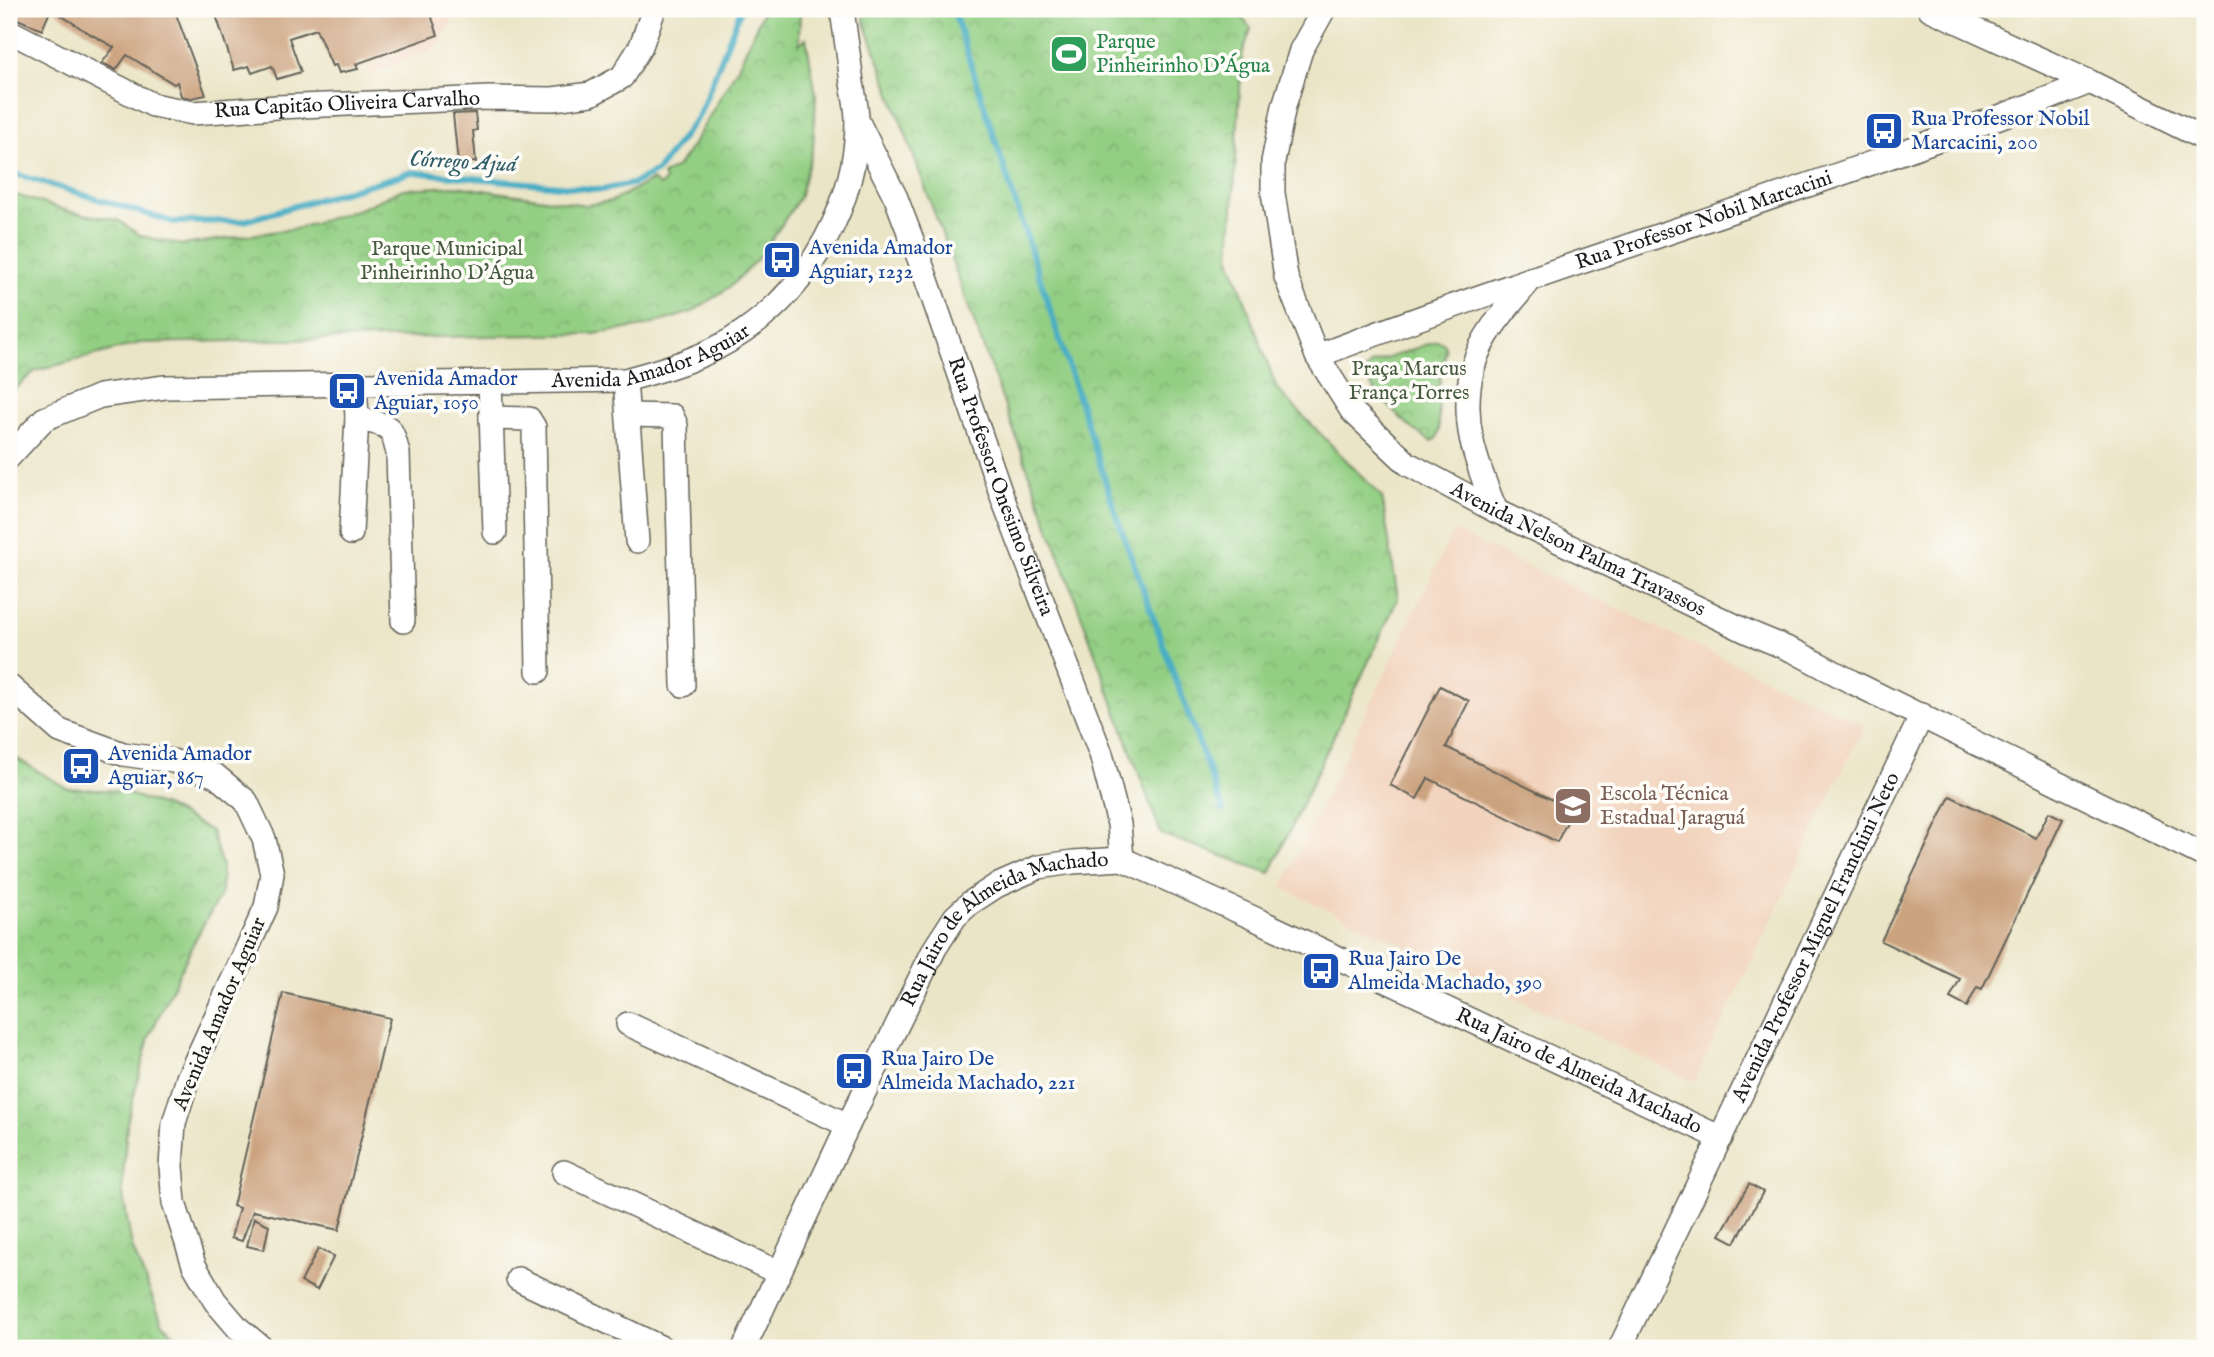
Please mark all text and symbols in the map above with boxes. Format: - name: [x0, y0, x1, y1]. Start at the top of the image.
- place label: Parque Pinheirinho D'Água: [1096, 29, 1271, 80]
- sports icon: Parque Pinheirinho D'Água: [1048, 33, 1090, 75]
- street label: Rua Capitão Oliveira Carvalho: [213, 85, 481, 125]
- place label: Rua Professor Nobil Marcacini, 200: [1911, 106, 2090, 157]
- bus stop icon: Rua Professor Nobil Marcacini, 200: [1863, 110, 1905, 152]
- water label: Córrego Ajuá: [408, 145, 520, 180]
- street label: Rua Professor Nobil Marcacini: [1572, 164, 1836, 276]
- place label: Avenida Amador Aguiar, 1232: [808, 235, 953, 286]
- park label: Parque Municipal Pinheirinho D'Água: [360, 236, 535, 287]
- bus stop icon: Avenida Amador Aguiar, 1232: [761, 239, 803, 281]
- street label: Avenida Amador Aguiar: [550, 317, 756, 395]
- street label: Rua Professor Onesimo Silveira: [941, 353, 1060, 621]
- park label: Praça Marcus França Torres: [1349, 356, 1469, 407]
- place label: Avenida Amador Aguiar, 1050: [373, 366, 518, 417]
- bus stop icon: Avenida Amador Aguiar, 1050: [326, 370, 368, 412]
- street label: Avenida Nelson Palma Travassos: [1445, 475, 1710, 623]
- place label: Avenida Amador Aguiar, 867: [107, 741, 252, 792]
- bus stop icon: Avenida Amador Aguiar, 867: [60, 745, 102, 787]
- street label: Avenida Professor Miguel Franchini Neto: [1725, 768, 1906, 1108]
- place label: Escola Técnica Estadual Jaraguá: [1600, 781, 1746, 832]
- school or university icon: Escola Técnica Estadual Jaraguá: [1552, 785, 1594, 827]
- street label: Rua Jairo de Almeida Machado: [895, 846, 1109, 1011]
- street label: Avenida Amador Aguiar: [167, 913, 273, 1116]
- place label: Rua Jairo De Almeida Machado, 390: [1347, 946, 1542, 997]
- bus stop icon: Rua Jairo De Almeida Machado, 390: [1300, 950, 1342, 992]
- street label: Rua Jairo de Almeida Machado: [1451, 1002, 1706, 1141]
- place label: Rua Jairo De Almeida Machado, 221: [880, 1046, 1075, 1097]
- bus stop icon: Rua Jairo De Almeida Machado, 221: [833, 1050, 875, 1092]

